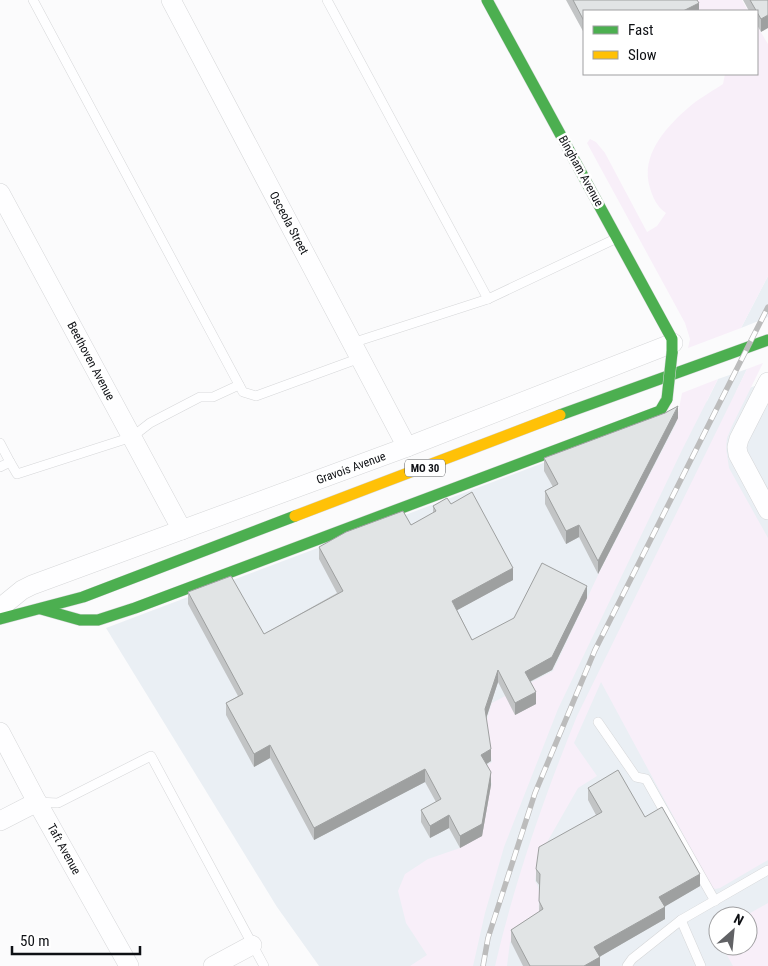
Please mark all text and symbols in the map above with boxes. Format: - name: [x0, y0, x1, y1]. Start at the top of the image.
- legend: [583, 10, 758, 75]
- text: Fast: [628, 21, 653, 39]
- text: Slow: [628, 46, 657, 64]
- street label: Bingham Avenue: [556, 133, 606, 209]
- street label: Osceola Street: [267, 189, 312, 257]
- street label: Beethoven Avenue: [64, 319, 118, 403]
- street label: Gravois Avenue: [314, 449, 388, 487]
- road number: MO 30: [405, 459, 445, 476]
- street label: Taft Avenue: [44, 821, 84, 877]
- north arrow: [708, 906, 758, 956]
- text: N: [731, 910, 746, 928]
- scale bar: [12, 924, 140, 956]
- text: 50 m: [20, 932, 50, 950]

